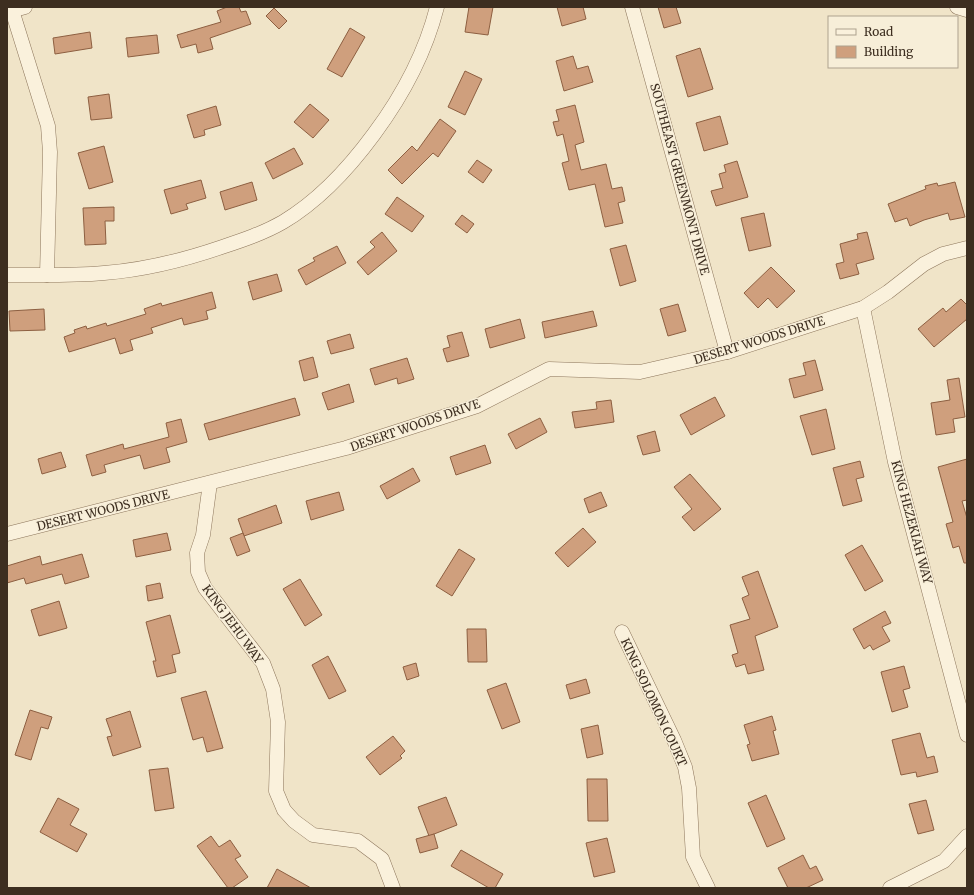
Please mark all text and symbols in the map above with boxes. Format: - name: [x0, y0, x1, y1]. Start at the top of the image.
- legend: [828, 16, 958, 68]
- text: Road: [864, 24, 893, 39]
- text: Building: [864, 44, 914, 59]
- street label: SOUTHEAST GREENMONT DRIVE: [647, 82, 713, 277]
- street label: DESERT WOODS DRIVE: [692, 313, 827, 367]
- street label: DESERT WOODS DRIVE: [348, 396, 482, 454]
- street label: KING HEZEKIAH WAY: [888, 459, 936, 586]
- street label: DESERT WOODS DRIVE: [35, 486, 171, 534]
- street label: KING JEHU WAY: [199, 582, 267, 667]
- street label: KING SOLOMON COURT: [618, 636, 691, 769]

